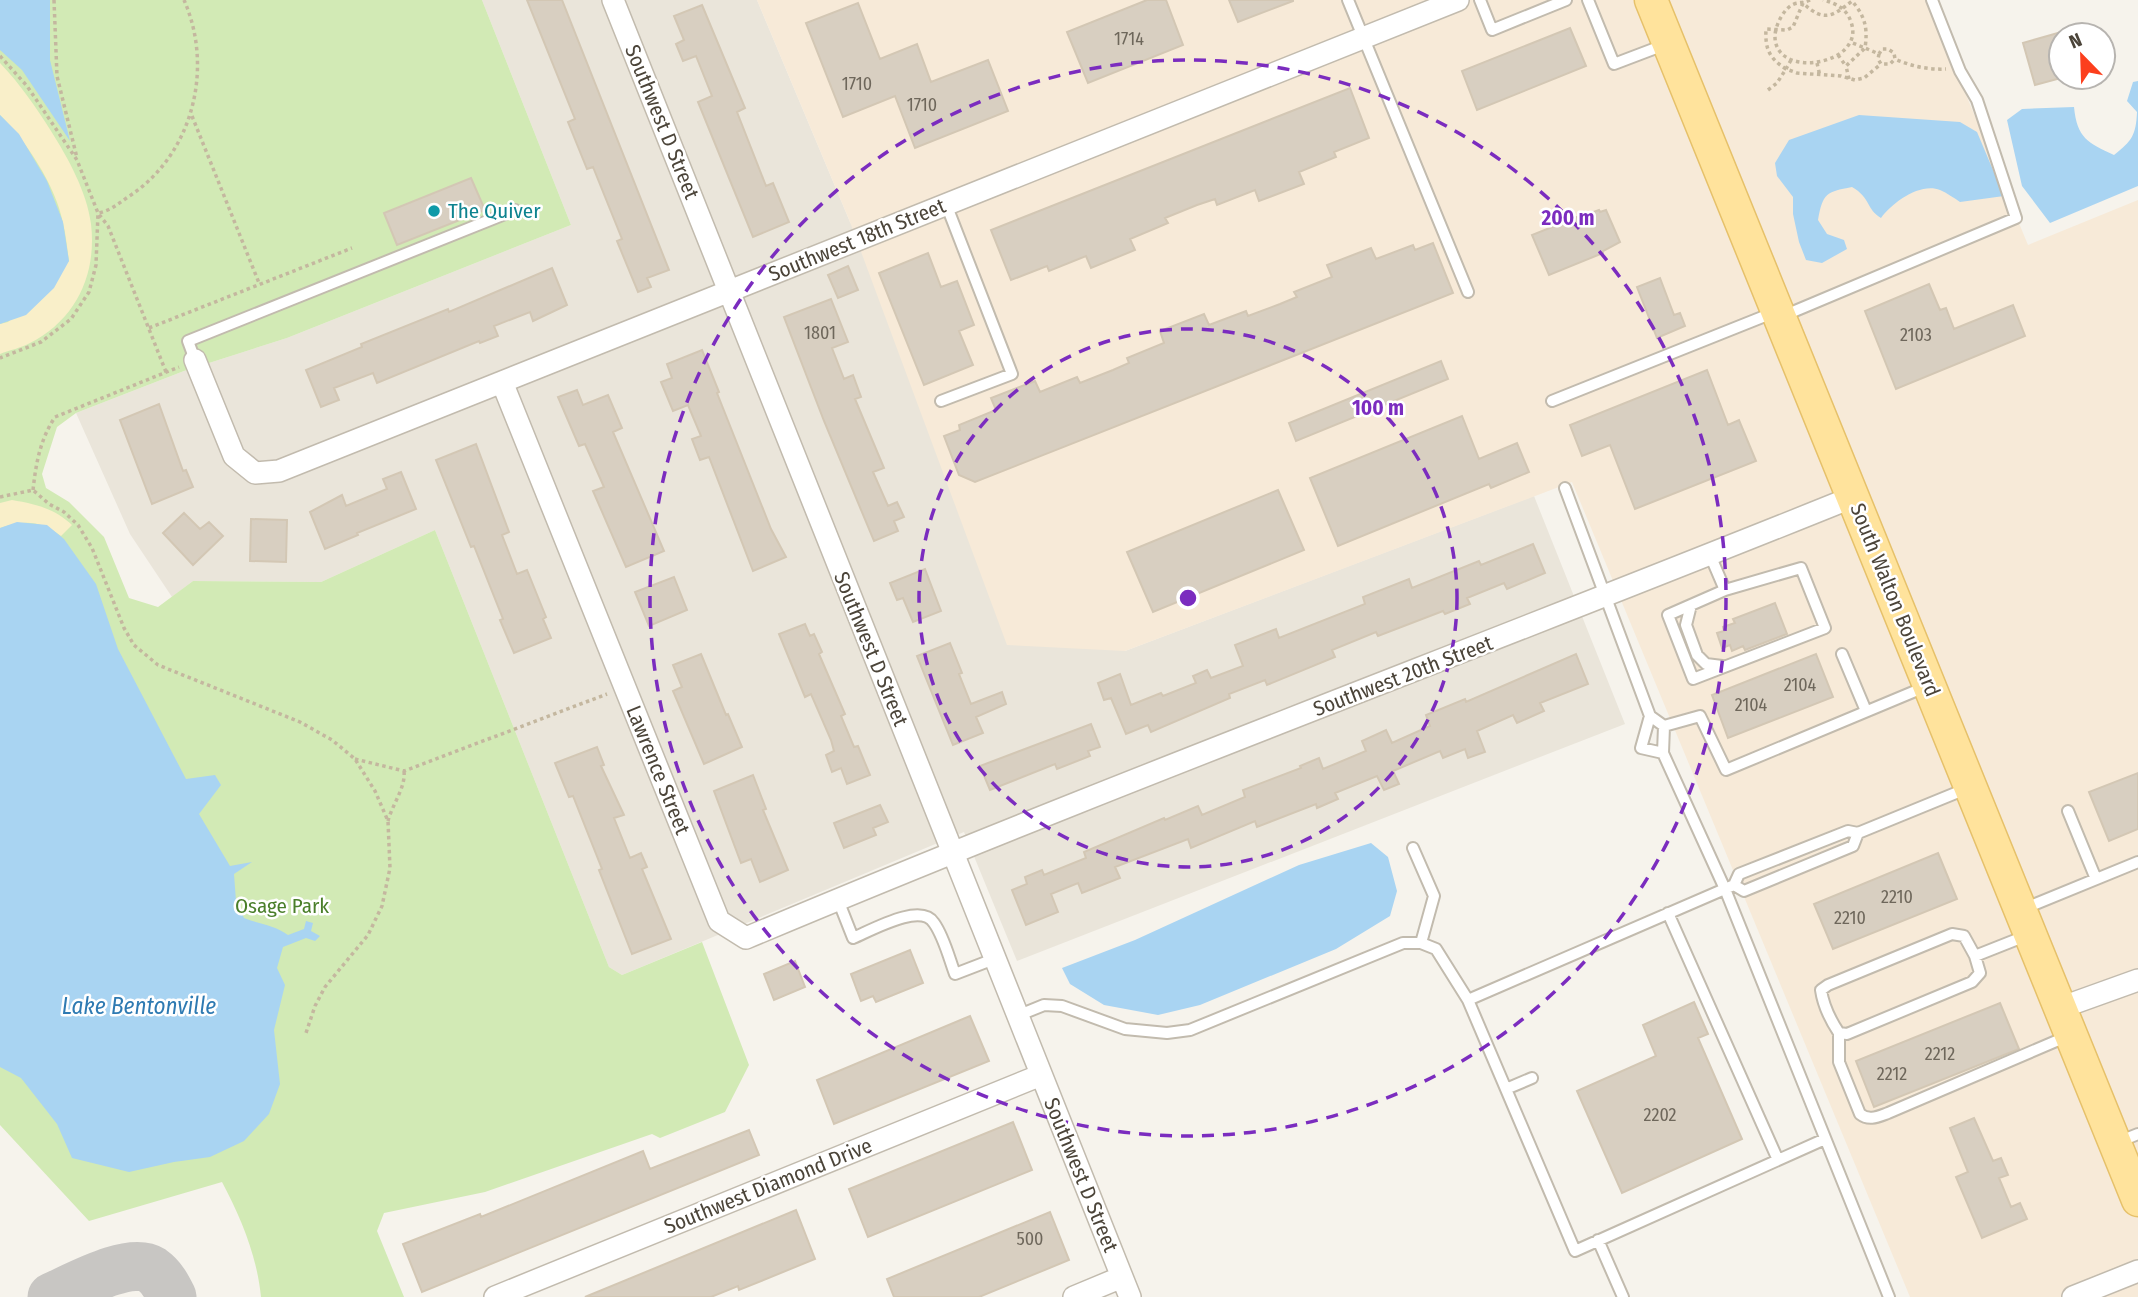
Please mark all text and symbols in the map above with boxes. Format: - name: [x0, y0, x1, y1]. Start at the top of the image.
- north arrow: [2047, 21, 2117, 91]
- house number: 1714: [1114, 28, 1144, 50]
- text: N: [2066, 28, 2085, 54]
- street label: Southwest D Street: [619, 41, 705, 203]
- house number: 1710: [842, 73, 872, 95]
- house number: 1710: [907, 94, 937, 116]
- street label: Southwest 18th Street: [765, 193, 949, 287]
- place label: The Quiver: [448, 198, 541, 224]
- marker: The Quiver: [426, 203, 442, 219]
- text: 200 m: [1540, 205, 1595, 231]
- house number: 1801: [804, 322, 836, 344]
- house number: 2103: [1900, 324, 1932, 346]
- text: 100 m: [1352, 395, 1404, 421]
- street label: South Walton Boulevard: [1844, 500, 1946, 700]
- street label: Southwest D Street: [828, 568, 914, 730]
- centre of rings: [1176, 586, 1200, 610]
- street label: Southwest 20th Street: [1310, 630, 1496, 722]
- house number: 2104: [1784, 674, 1817, 696]
- house number: 2104: [1735, 694, 1768, 716]
- street label: Lawrence Street: [620, 702, 696, 838]
- house number: 2210: [1881, 886, 1913, 908]
- park label: Osage Park: [235, 893, 329, 919]
- house number: 2210: [1834, 907, 1866, 929]
- water label: Lake Bentonville: [62, 992, 216, 1020]
- house number: 2212: [1925, 1043, 1955, 1065]
- house number: 2212: [1877, 1063, 1907, 1085]
- street label: Southwest D Street: [1038, 1094, 1124, 1256]
- house number: 2202: [1644, 1104, 1677, 1126]
- street label: Southwest Diamond Drive: [660, 1132, 876, 1240]
- house number: 500: [1016, 1228, 1044, 1250]

